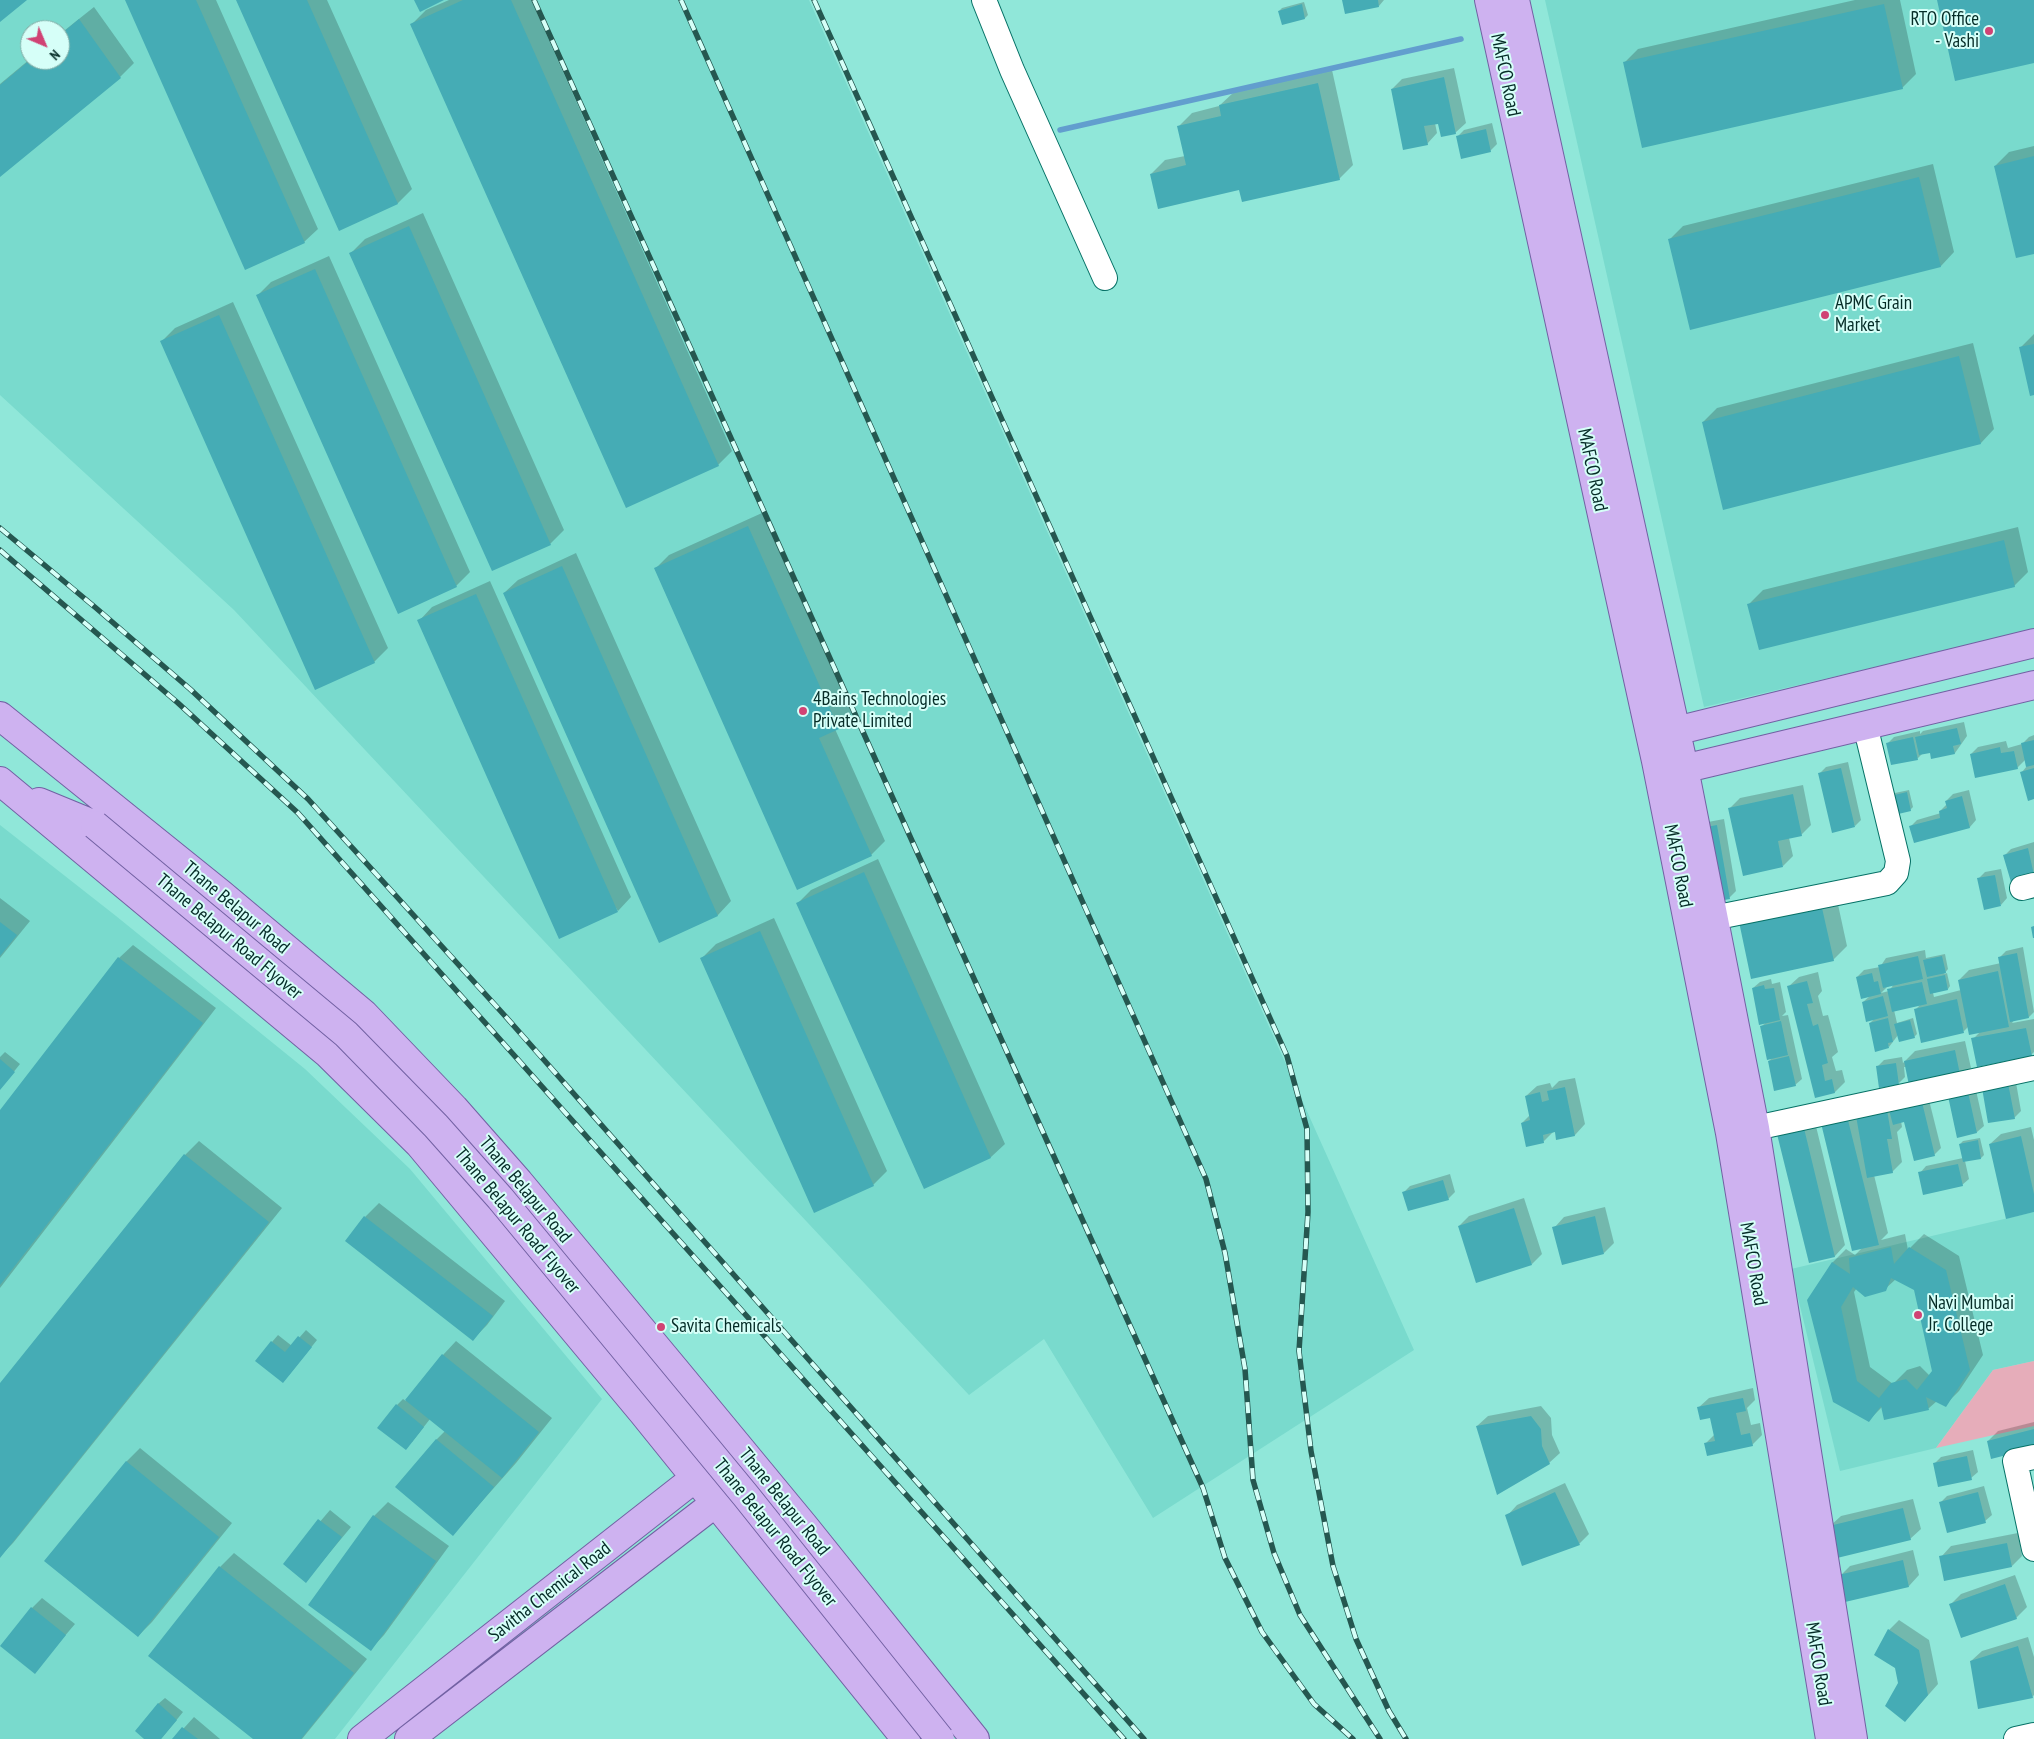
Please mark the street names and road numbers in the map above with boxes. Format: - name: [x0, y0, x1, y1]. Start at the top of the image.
- street label: MAFCO Road: [1485, 32, 1525, 118]
- street label: MAFCO Road: [1572, 427, 1612, 513]
- street label: MAFCO Road: [1659, 823, 1697, 909]
- street label: Thane Belapur Road: [178, 857, 294, 959]
- street label: Thane Belapur Road Flyover: [151, 869, 307, 1005]
- street label: Thane Belapur Road: [474, 1132, 576, 1248]
- street label: Thane Belapur Road Flyover: [449, 1143, 585, 1299]
- street label: MAFCO Road: [1734, 1221, 1772, 1307]
- street label: Thane Belapur Road: [734, 1444, 834, 1560]
- street label: Thane Belapur Road Flyover: [708, 1455, 842, 1611]
- street label: Savitha Chemical Road: [484, 1537, 616, 1647]
- street label: MAFCO Road: [1800, 1621, 1836, 1707]

